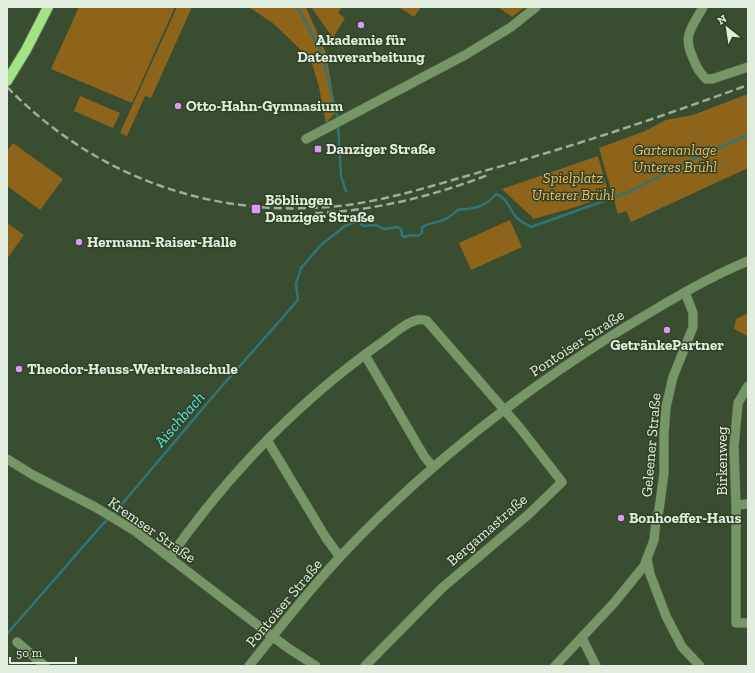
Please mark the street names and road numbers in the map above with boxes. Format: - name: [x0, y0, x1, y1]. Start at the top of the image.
- street label: Pontoiser Straße: [526, 306, 628, 380]
- street label: Geleener Straße: [637, 392, 665, 498]
- street label: Birkenweg: [713, 427, 731, 495]
- street label: Bergamastraße: [443, 490, 531, 570]
- street label: Kremser Straße: [105, 493, 199, 567]
- street label: Pontoiser Straße: [242, 555, 326, 651]

